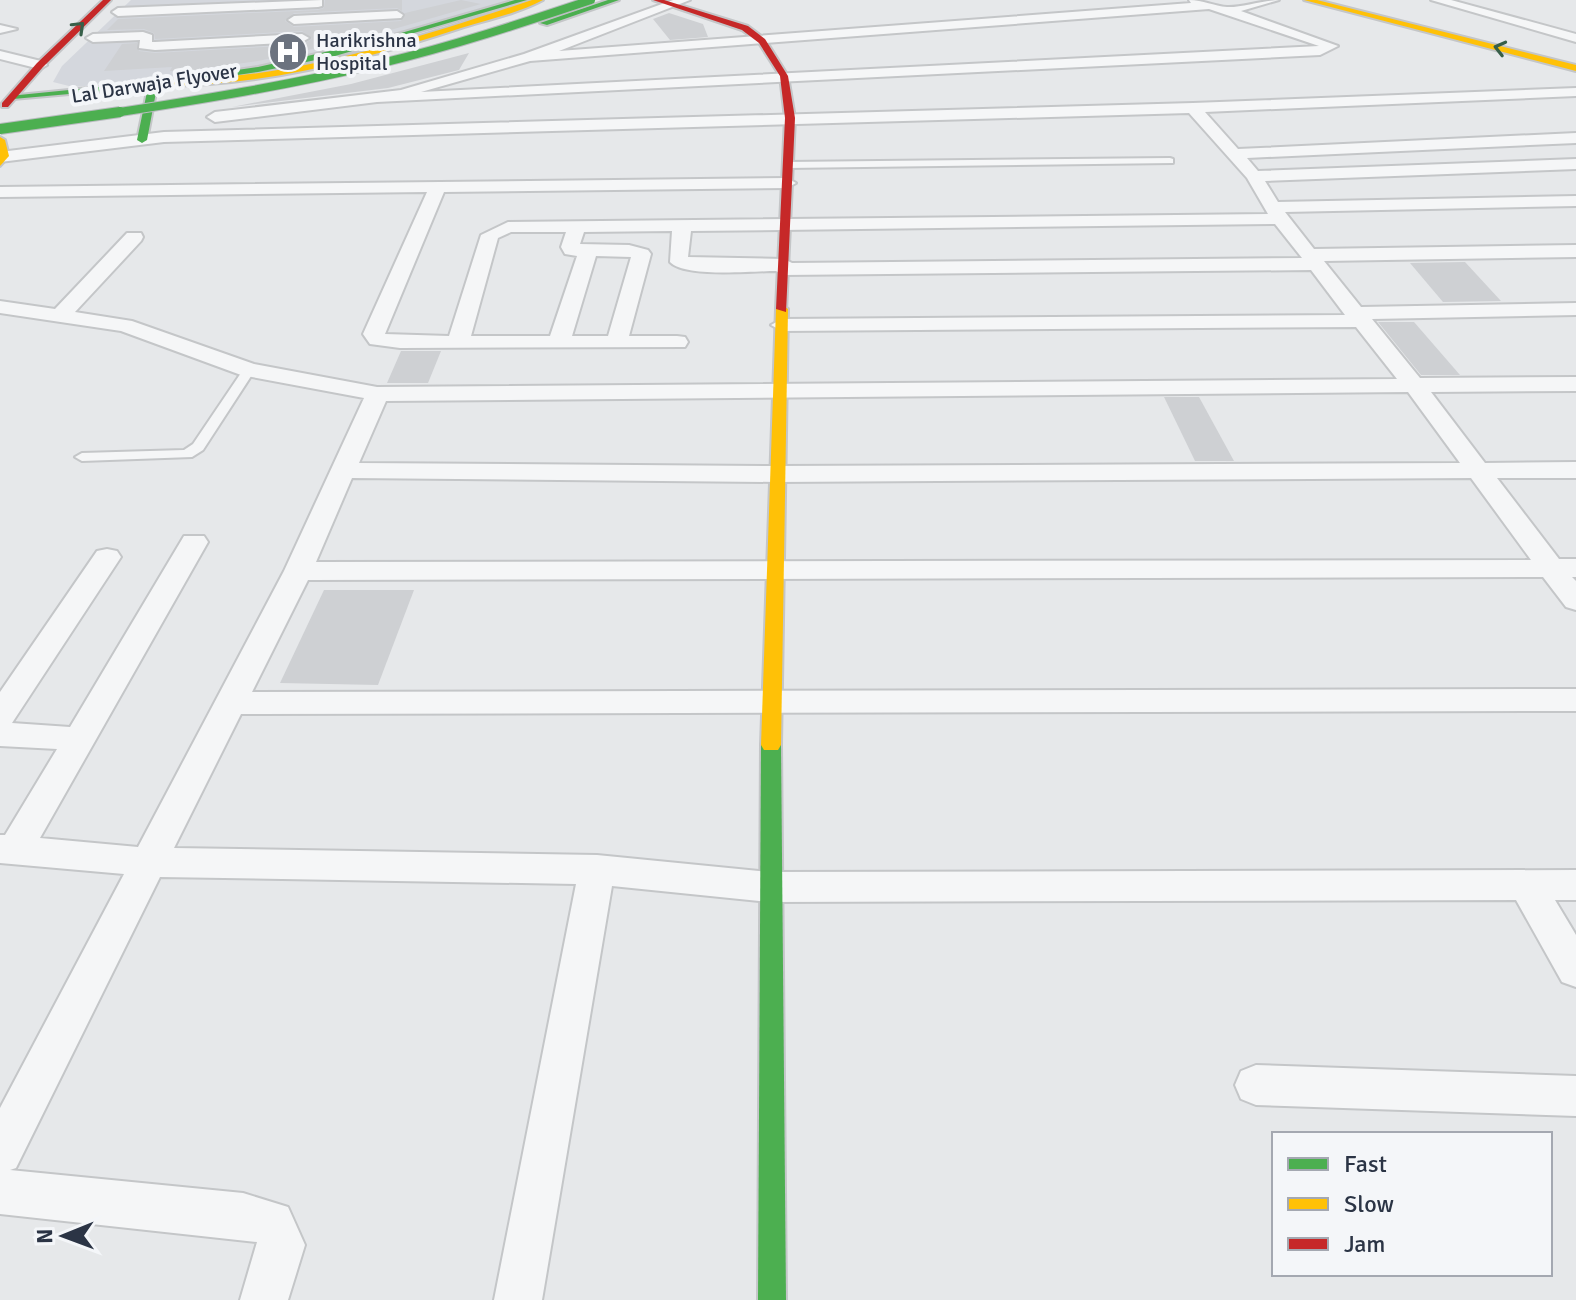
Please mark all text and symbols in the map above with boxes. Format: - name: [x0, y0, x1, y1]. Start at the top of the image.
- one-way arrow: [70, 22, 84, 37]
- place label: Harikrishna Hospital: [316, 28, 417, 76]
- hospital icon: Harikrishna Hospital: [267, 31, 309, 73]
- one-way arrow: [1494, 41, 1508, 58]
- street label: Lal Darwaja Flyover: [69, 58, 239, 109]
- legend: [1272, 1132, 1552, 1276]
- text: Fast: [1344, 1149, 1387, 1179]
- text: Slow: [1344, 1189, 1394, 1219]
- north arrow: [24, 1196, 104, 1276]
- text: N: [31, 1228, 58, 1244]
- text: Jam: [1344, 1229, 1385, 1259]

